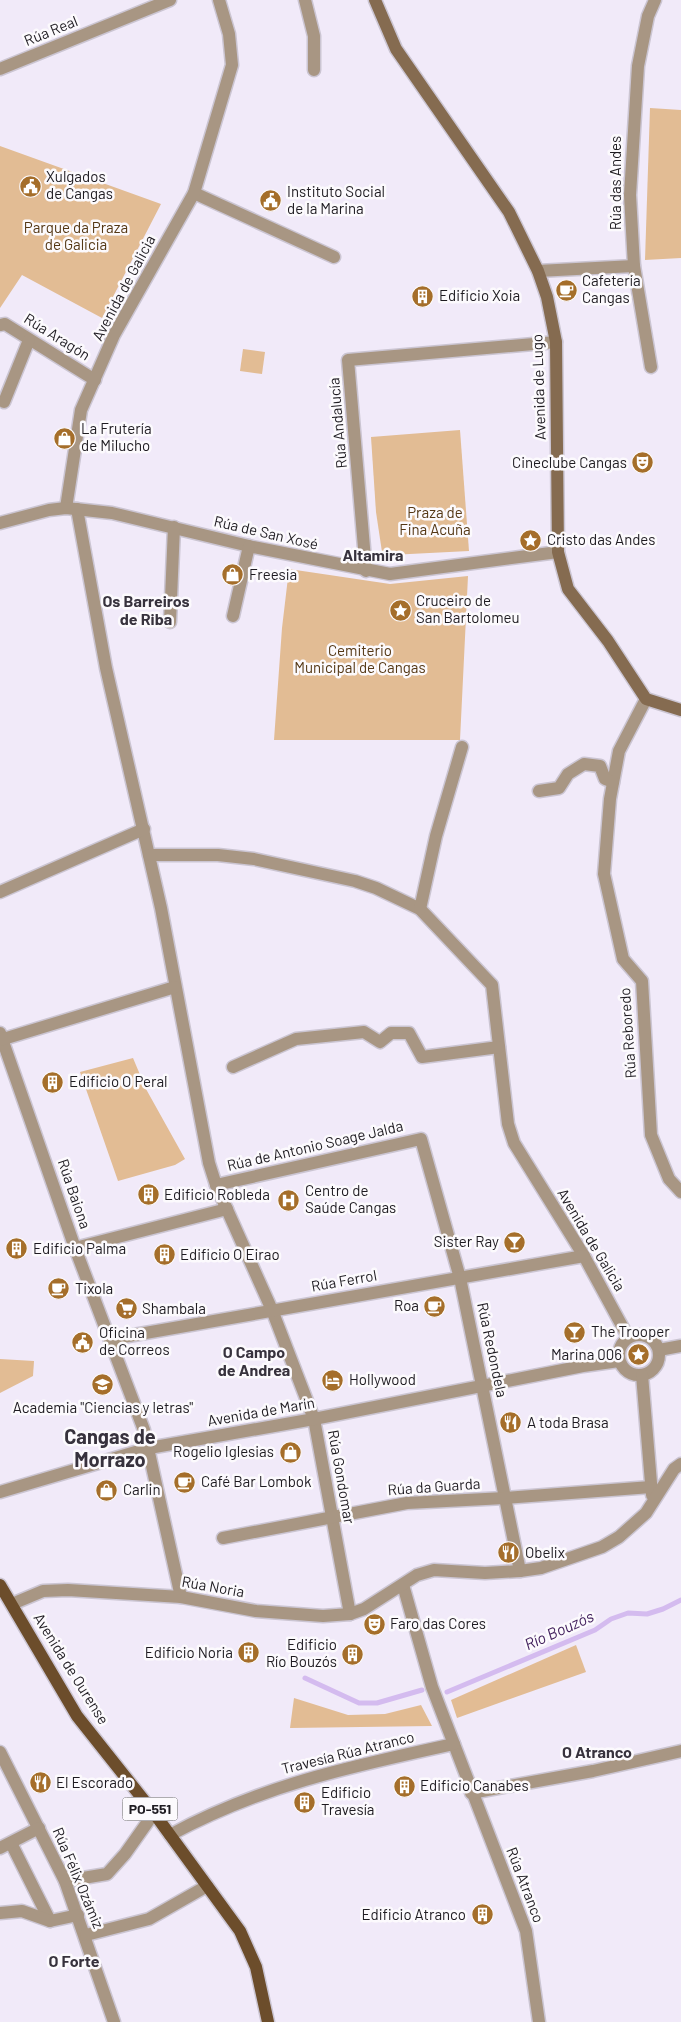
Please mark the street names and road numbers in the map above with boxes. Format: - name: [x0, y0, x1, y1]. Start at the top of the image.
- street label: Rúa Real: [21, 11, 80, 49]
- street label: Rúa das Andes: [606, 136, 624, 230]
- street label: Avenida de Galicia: [88, 232, 158, 343]
- street label: Rúa Aragón: [21, 309, 94, 363]
- street label: Avenida de Lugo: [527, 334, 549, 440]
- street label: Rúa Andalucía: [324, 377, 350, 469]
- street label: Rúa de San Xosé: [212, 511, 320, 553]
- street label: Rúa Reboredo: [615, 987, 639, 1079]
- street label: Rúa de Antonio Soage Jalda: [225, 1116, 405, 1174]
- street label: Rúa Baiona: [55, 1156, 95, 1231]
- street label: Avenida de Galicia: [554, 1185, 630, 1294]
- street label: Rúa Ferrol: [310, 1265, 378, 1295]
- street label: Rúa Redondela: [474, 1301, 512, 1399]
- street label: Avenida de Marín: [206, 1393, 316, 1429]
- street label: Rúa Gondomar: [325, 1428, 359, 1526]
- street label: Rúa da Guarda: [387, 1474, 481, 1498]
- street label: Rúa Noria: [180, 1572, 246, 1600]
- street label: Avenida de Ourense: [30, 1610, 113, 1727]
- street label: Travesía Rúa Atranco: [280, 1727, 416, 1777]
- road number: PO-551: [122, 1798, 178, 1820]
- street label: Rúa Félix Ozámiz: [50, 1824, 108, 1931]
- street label: Rúa Atranco: [503, 1844, 549, 1925]

